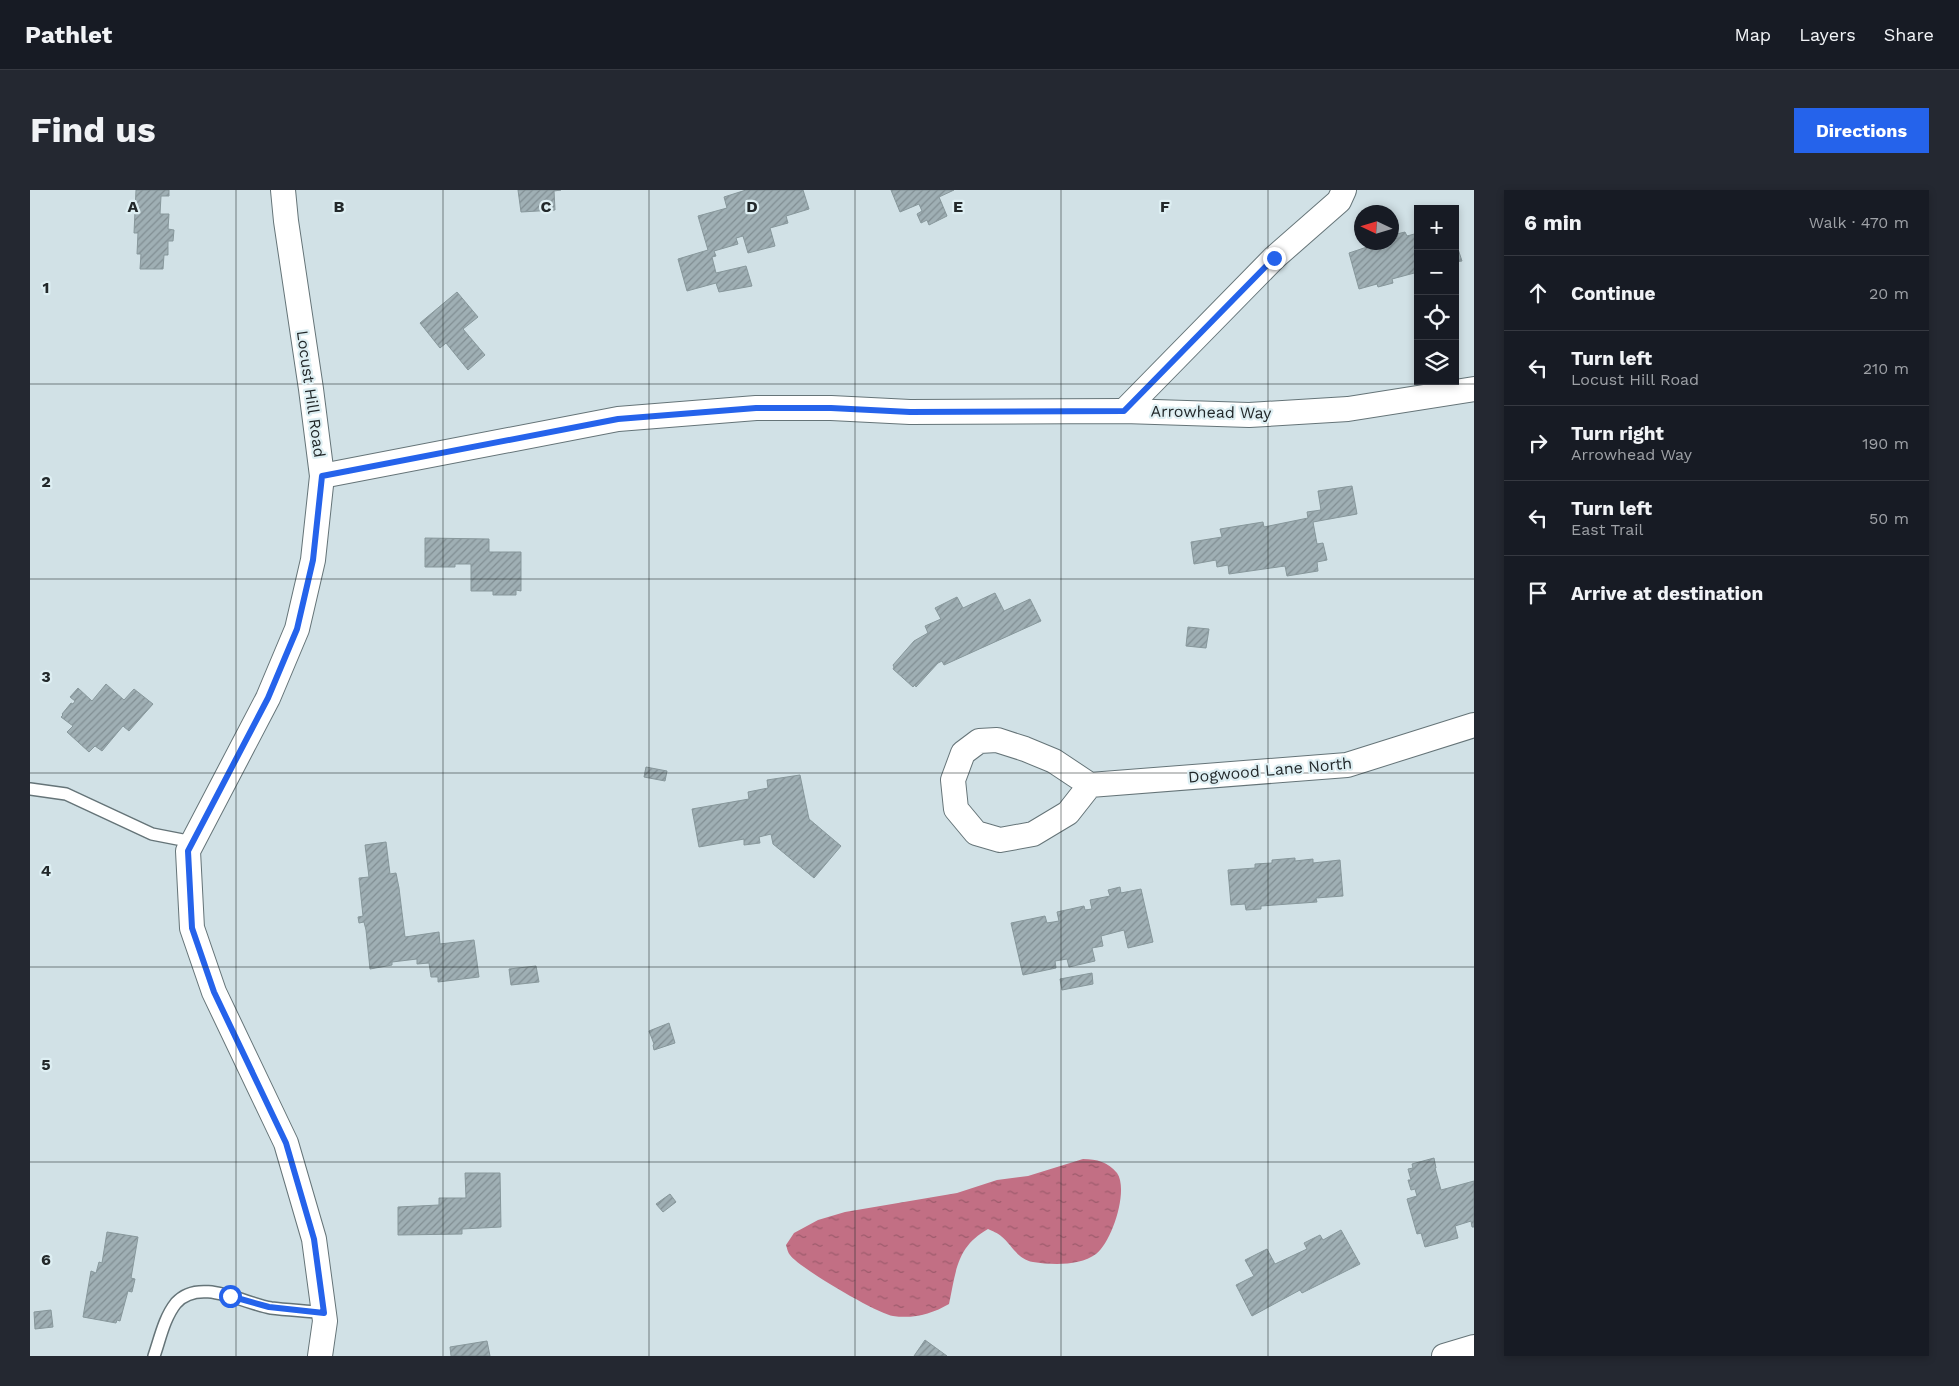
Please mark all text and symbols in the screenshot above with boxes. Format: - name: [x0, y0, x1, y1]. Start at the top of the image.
- text: Pathlet: [25, 21, 112, 49]
- text: Map: [1734, 24, 1771, 45]
- text: Layers: [1799, 24, 1856, 45]
- text: Share: [1884, 24, 1934, 45]
- button: Directions: [1794, 108, 1929, 153]
- text: Find us: [30, 109, 156, 151]
- text: A: [128, 197, 139, 216]
- text: B: [334, 197, 345, 216]
- text: C: [541, 197, 552, 216]
- text: D: [746, 197, 758, 216]
- text: E: [953, 197, 963, 216]
- text: F: [1160, 197, 1170, 216]
- north arrow: [1354, 205, 1399, 250]
- map controls: [1414, 205, 1459, 385]
- button: +: [1414, 205, 1459, 250]
- text: 6 min: [1524, 210, 1582, 235]
- text: Walk · 470 m: [1809, 213, 1909, 232]
- route end: [1263, 247, 1286, 270]
- button: −: [1414, 250, 1459, 295]
- text: 1: [43, 278, 49, 297]
- icon: ahead: [1524, 279, 1552, 307]
- text: Continue: [1571, 282, 1655, 305]
- text: 20 m: [1869, 284, 1909, 303]
- button: locate: [1414, 295, 1459, 340]
- street label: Locust Hill Road: [293, 329, 329, 459]
- button: layers: [1414, 340, 1459, 385]
- text: Turn left: [1571, 347, 1652, 370]
- icon: left: [1524, 354, 1552, 382]
- text: 210 m: [1863, 359, 1909, 378]
- text: Locust Hill Road: [1571, 370, 1699, 389]
- street label: Arrowhead Way: [1150, 401, 1272, 423]
- text: Turn right: [1571, 422, 1664, 445]
- icon: right: [1524, 429, 1552, 457]
- text: 190 m: [1862, 434, 1909, 453]
- text: Arrowhead Way: [1571, 445, 1692, 464]
- text: 2: [41, 472, 51, 491]
- text: Turn left: [1571, 497, 1652, 520]
- icon: left: [1524, 504, 1552, 532]
- text: 50 m: [1869, 509, 1909, 528]
- text: East Trail: [1571, 520, 1644, 539]
- icon: arrive: [1524, 579, 1552, 607]
- text: Arrive at destination: [1571, 582, 1763, 605]
- text: 3: [41, 667, 51, 686]
- street label: Dogwood Lane North: [1187, 753, 1353, 787]
- text: 4: [41, 861, 51, 880]
- text: 5: [41, 1055, 51, 1074]
- text: 6: [41, 1250, 51, 1269]
- route start: [219, 1285, 242, 1308]

